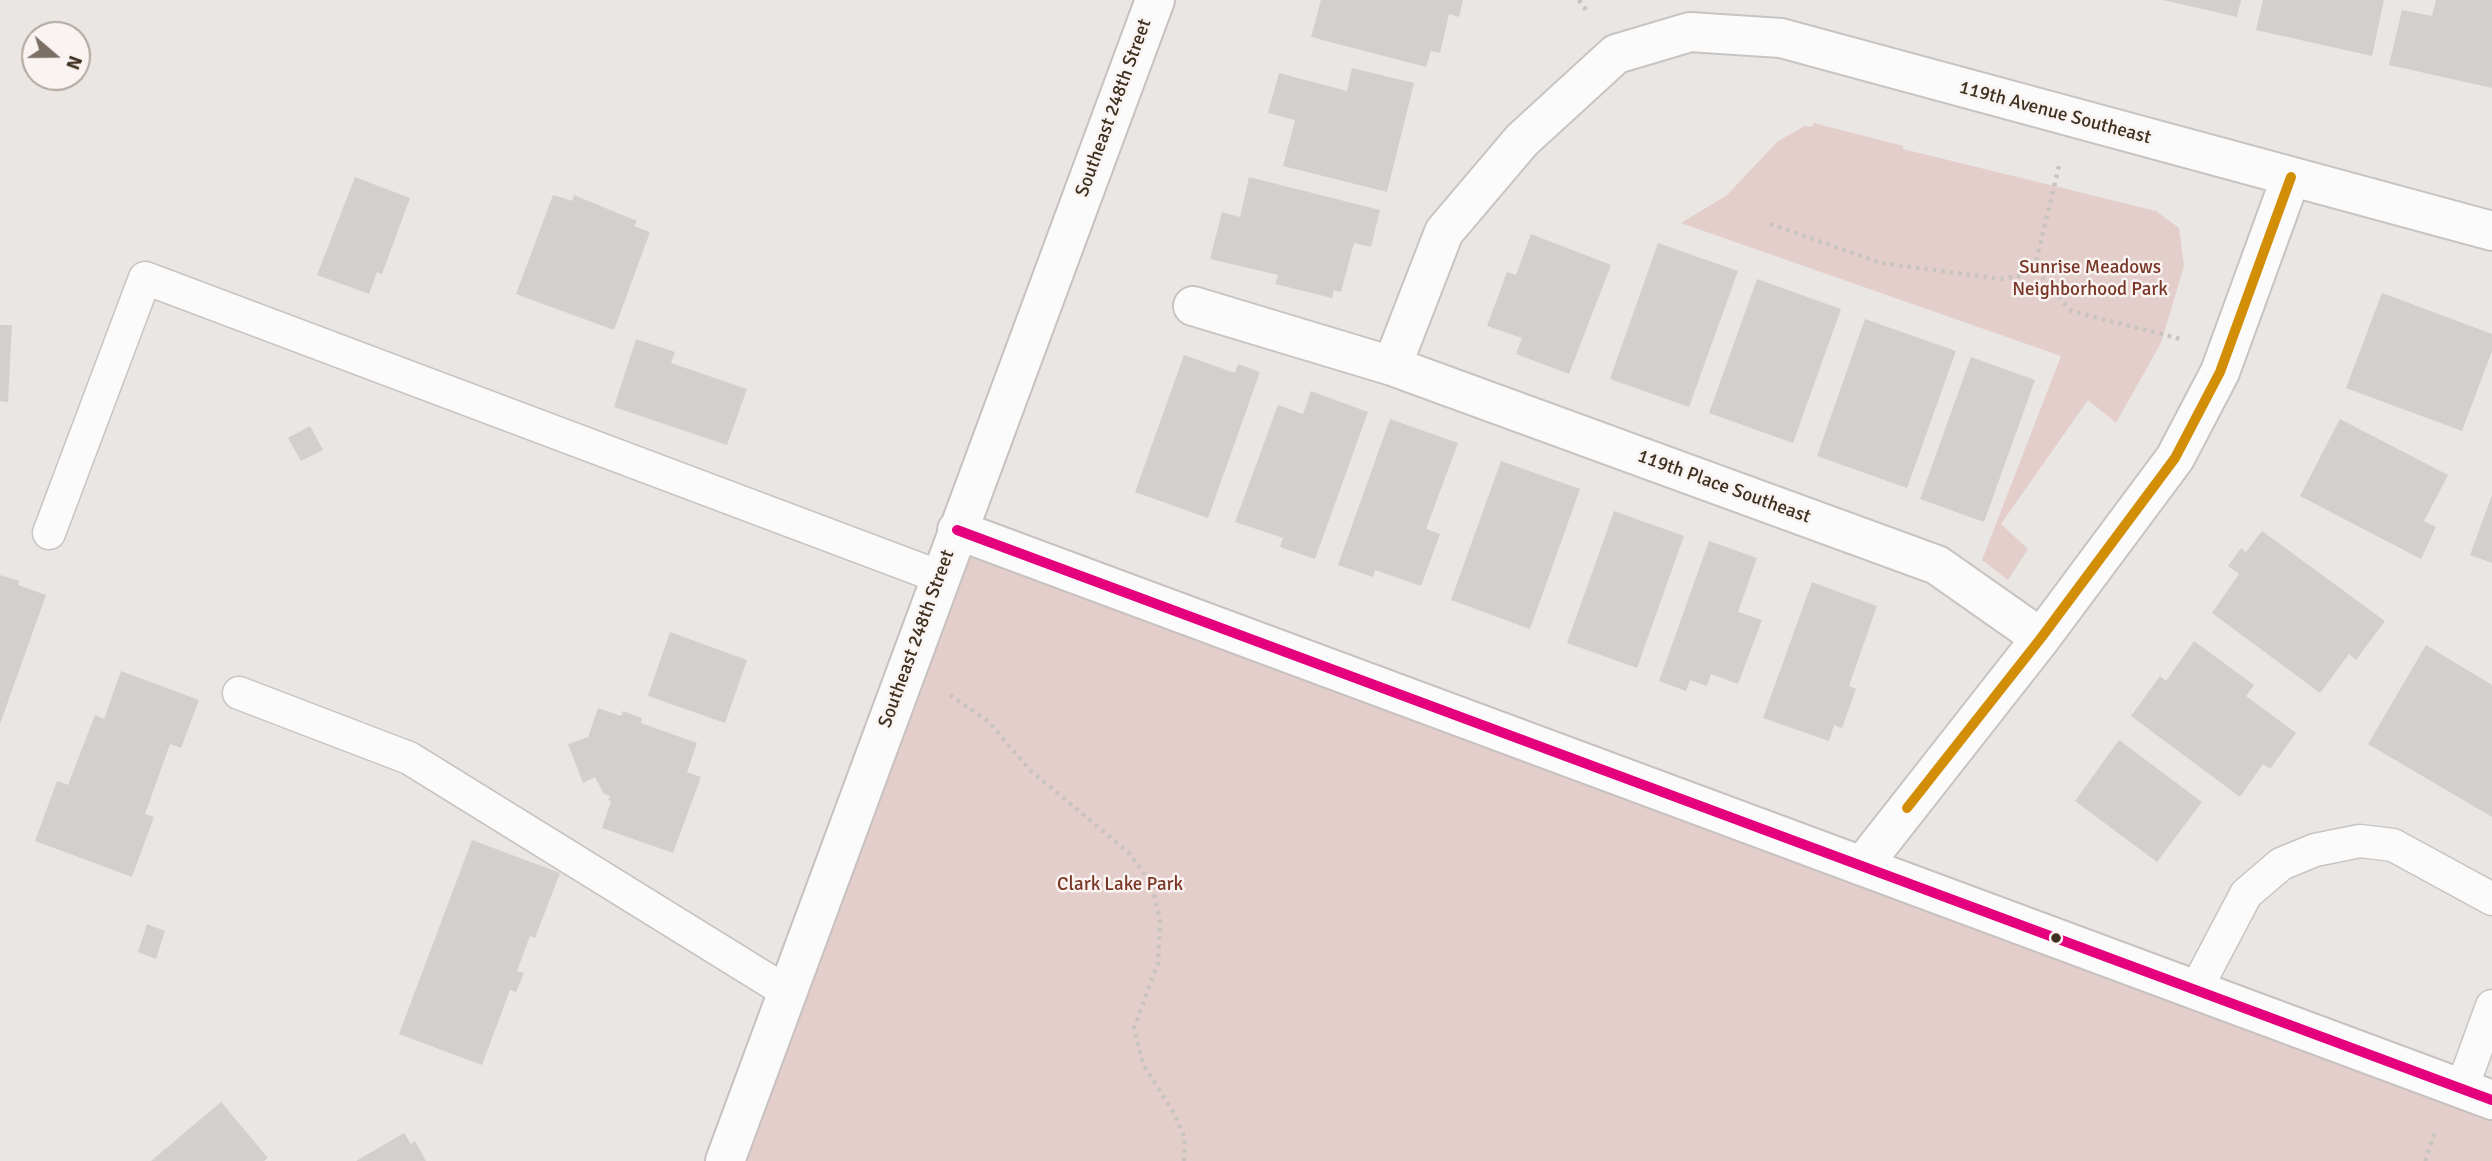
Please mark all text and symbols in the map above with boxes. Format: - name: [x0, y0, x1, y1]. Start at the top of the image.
- street label: Southeast 248th Street: [1071, 16, 1157, 200]
- north arrow: [21, 21, 91, 91]
- text: N: [60, 52, 87, 73]
- street label: 119th Avenue Southeast: [1957, 76, 2153, 150]
- park label: Sunrise Meadows Neighborhood Park: [2012, 257, 2168, 301]
- street label: 119th Place Southeast: [1634, 445, 1814, 529]
- street label: Southeast 248th Street: [874, 547, 960, 731]
- park label: Clark Lake Park: [1057, 874, 1183, 896]
- unlabelled marker: [2049, 931, 2063, 945]

